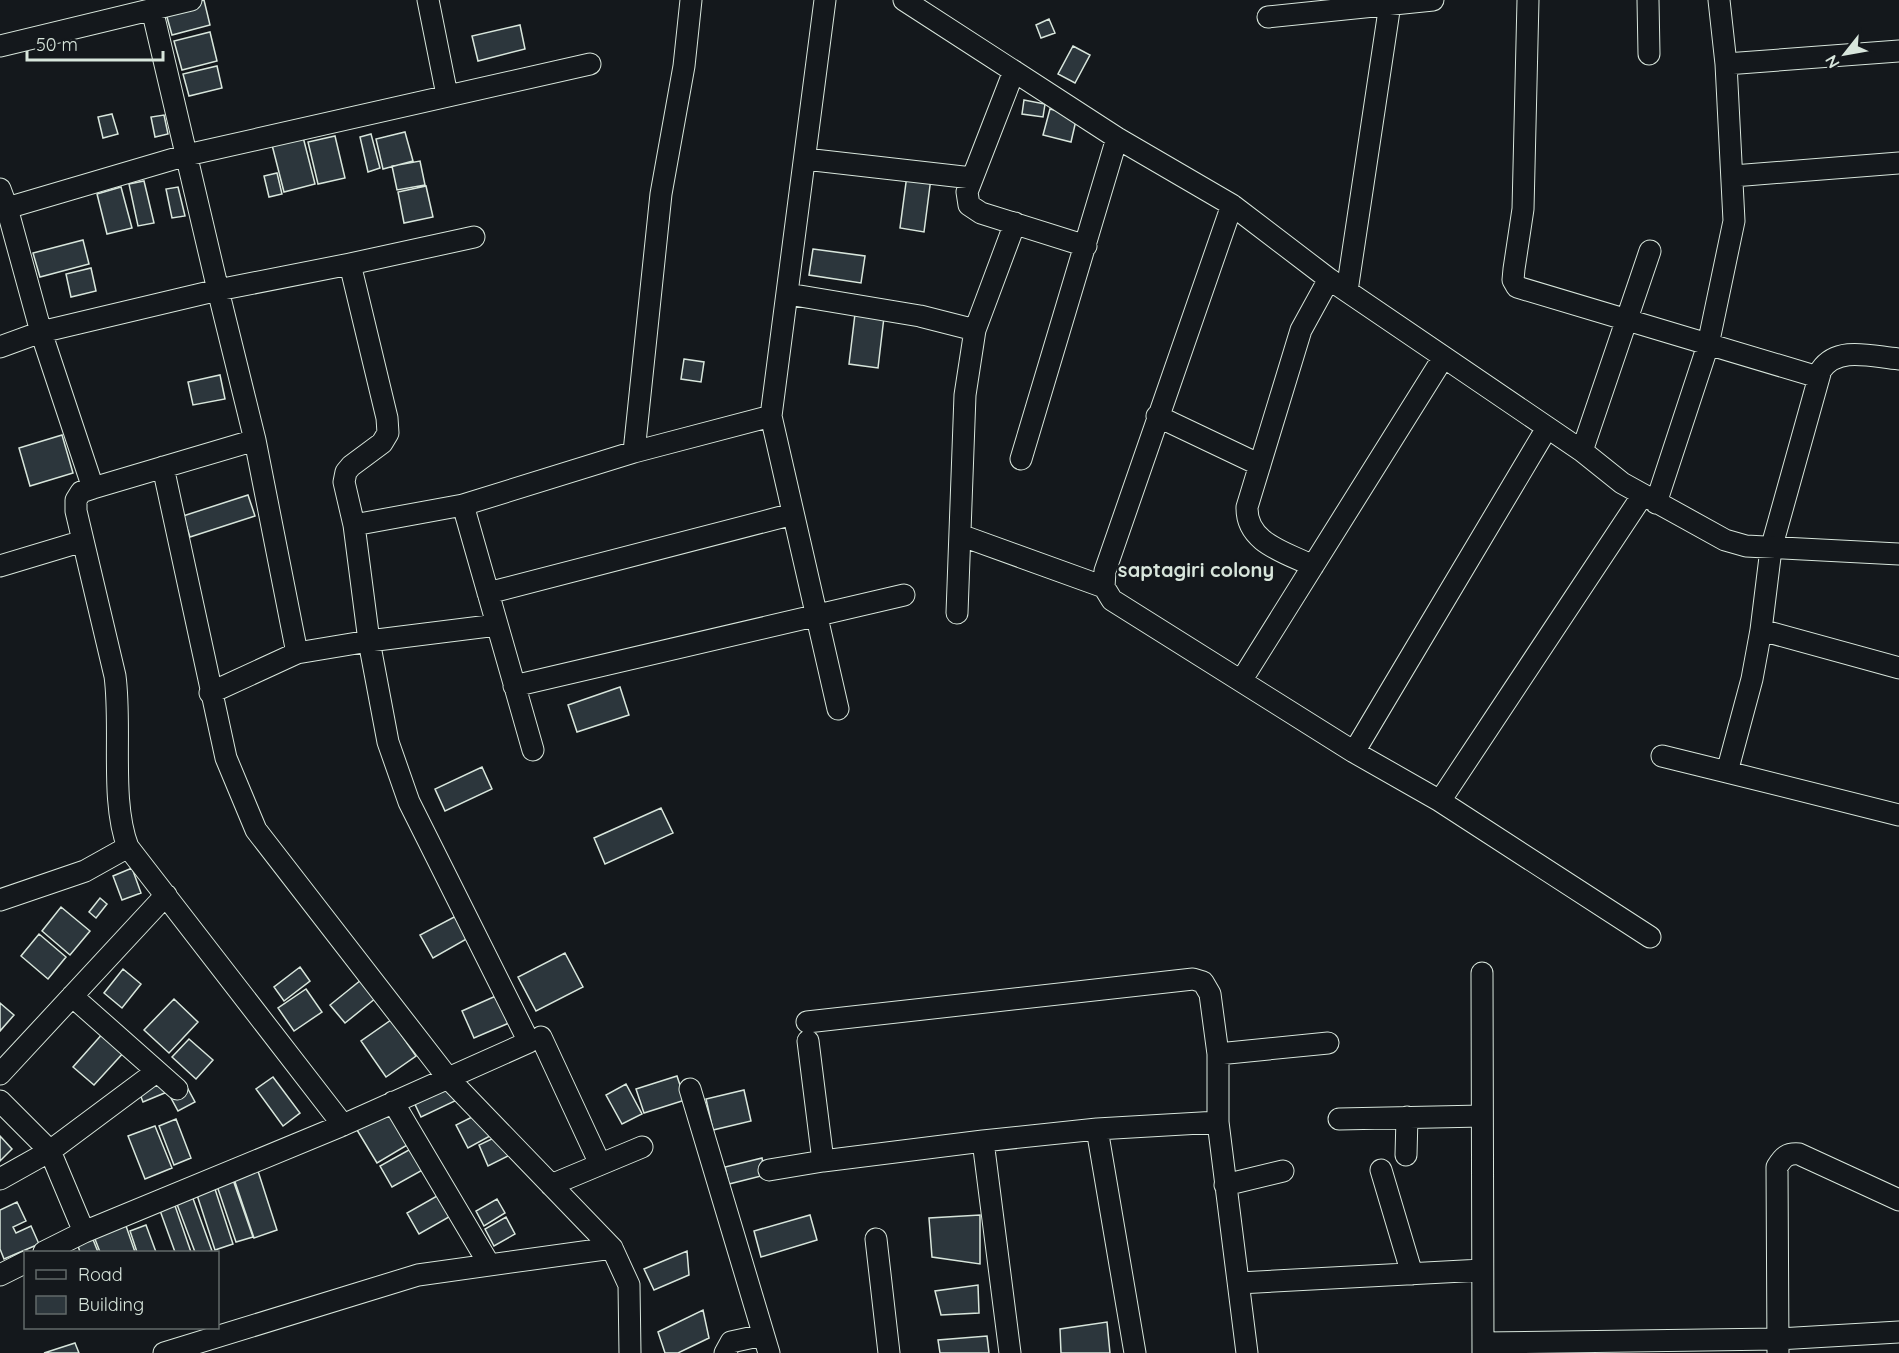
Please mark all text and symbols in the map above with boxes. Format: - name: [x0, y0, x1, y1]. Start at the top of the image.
- scale bar: [27, 24, 164, 62]
- north arrow: [1815, 24, 1875, 84]
- text: 50 m: [36, 33, 78, 56]
- text: N: [1821, 52, 1844, 72]
- district label: saptagiri colony: [1118, 557, 1274, 582]
- legend: [24, 1251, 219, 1329]
- text: Road: [78, 1263, 123, 1286]
- text: Building: [78, 1293, 144, 1316]

